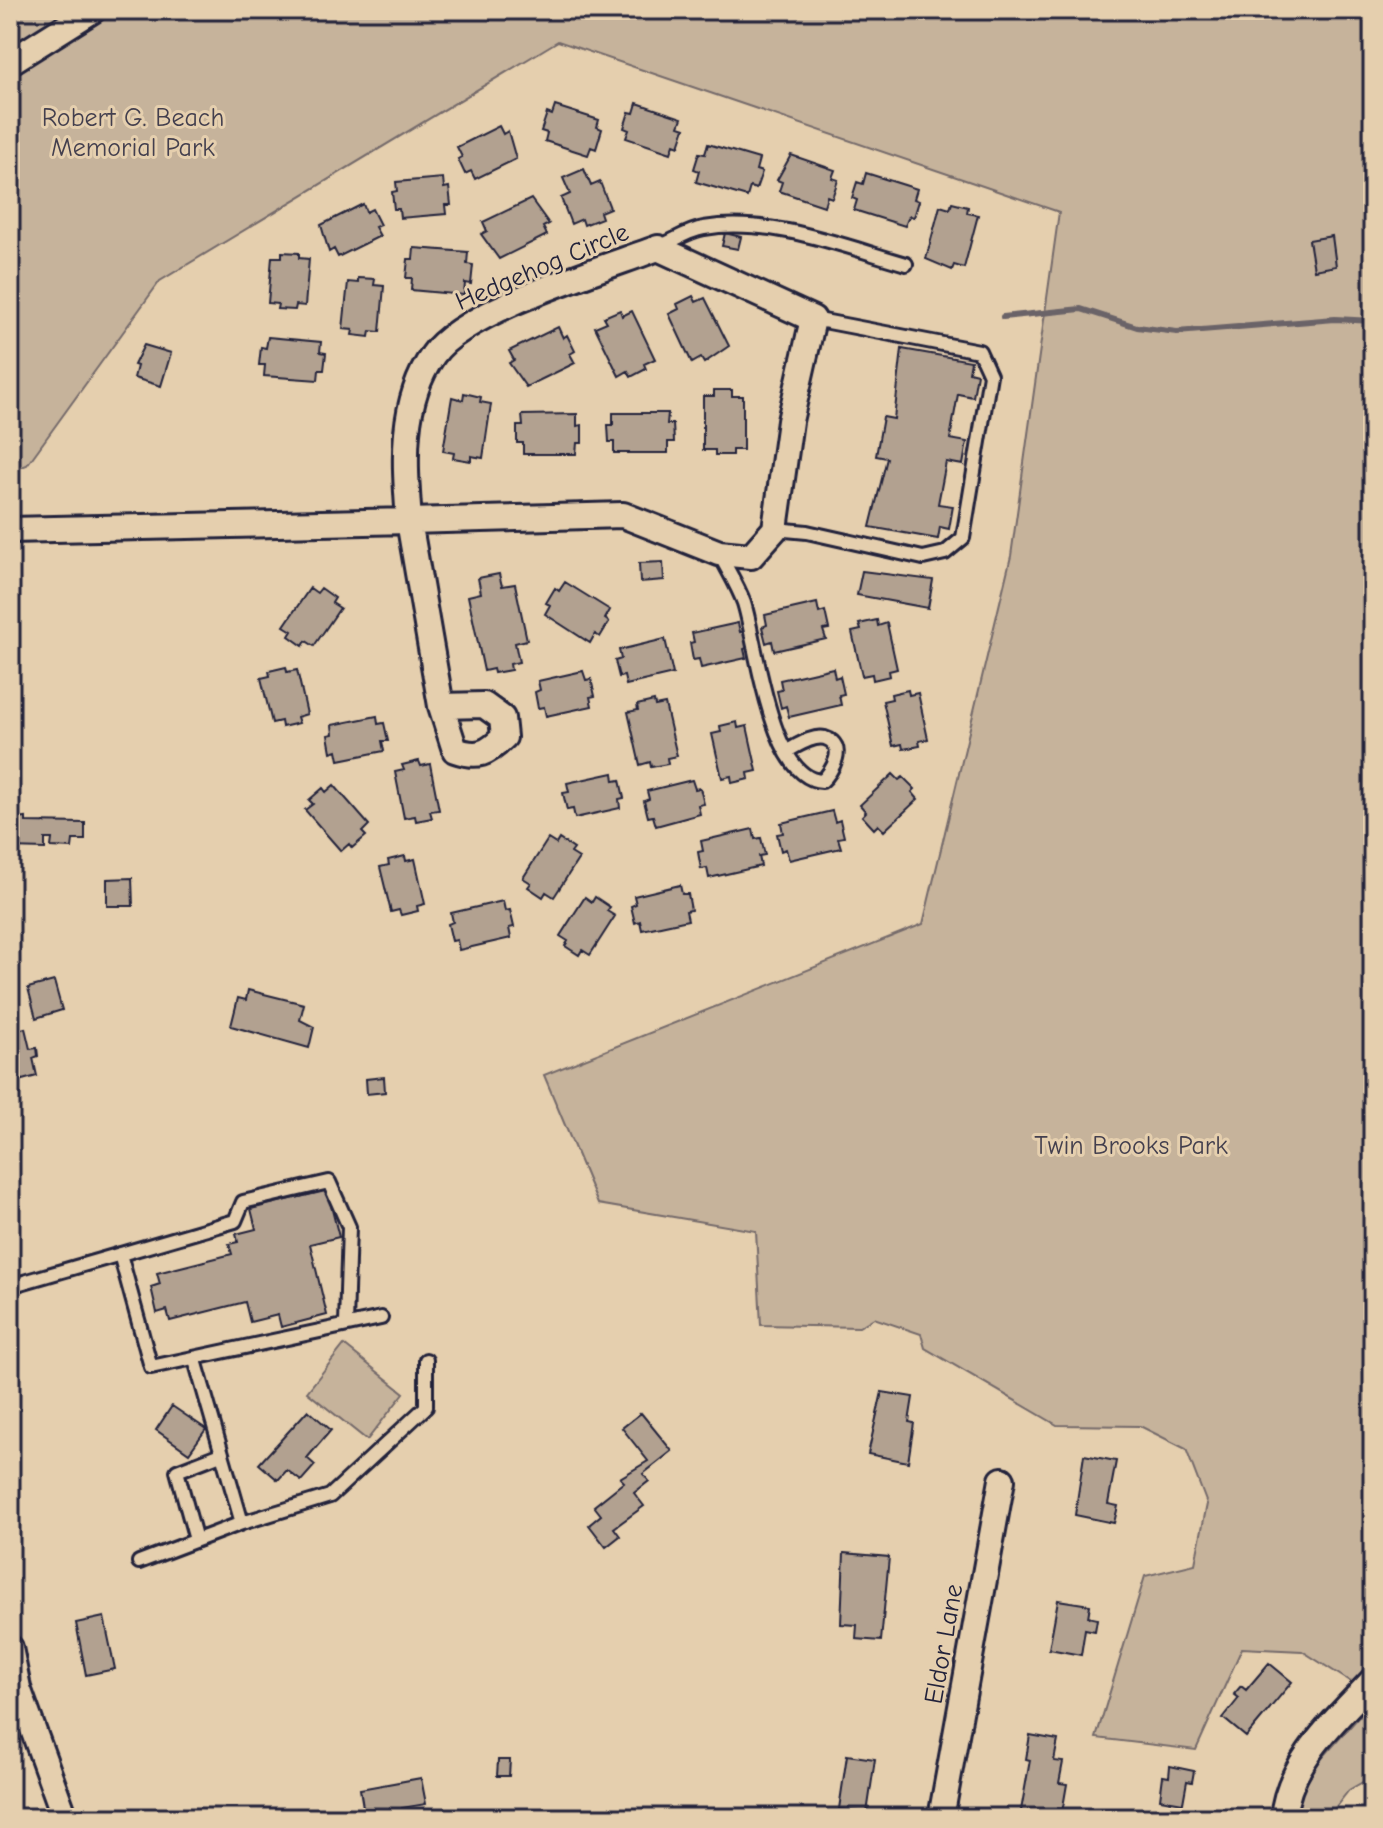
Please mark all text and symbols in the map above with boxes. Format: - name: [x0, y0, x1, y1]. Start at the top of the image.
- park label: Robert G. Beach Memorial Park: [42, 103, 224, 163]
- street label: Hedgehog Circle: [451, 217, 633, 317]
- park label: Twin Brooks Park: [1034, 1131, 1228, 1161]
- street label: Eldor Lane: [919, 1582, 969, 1706]

